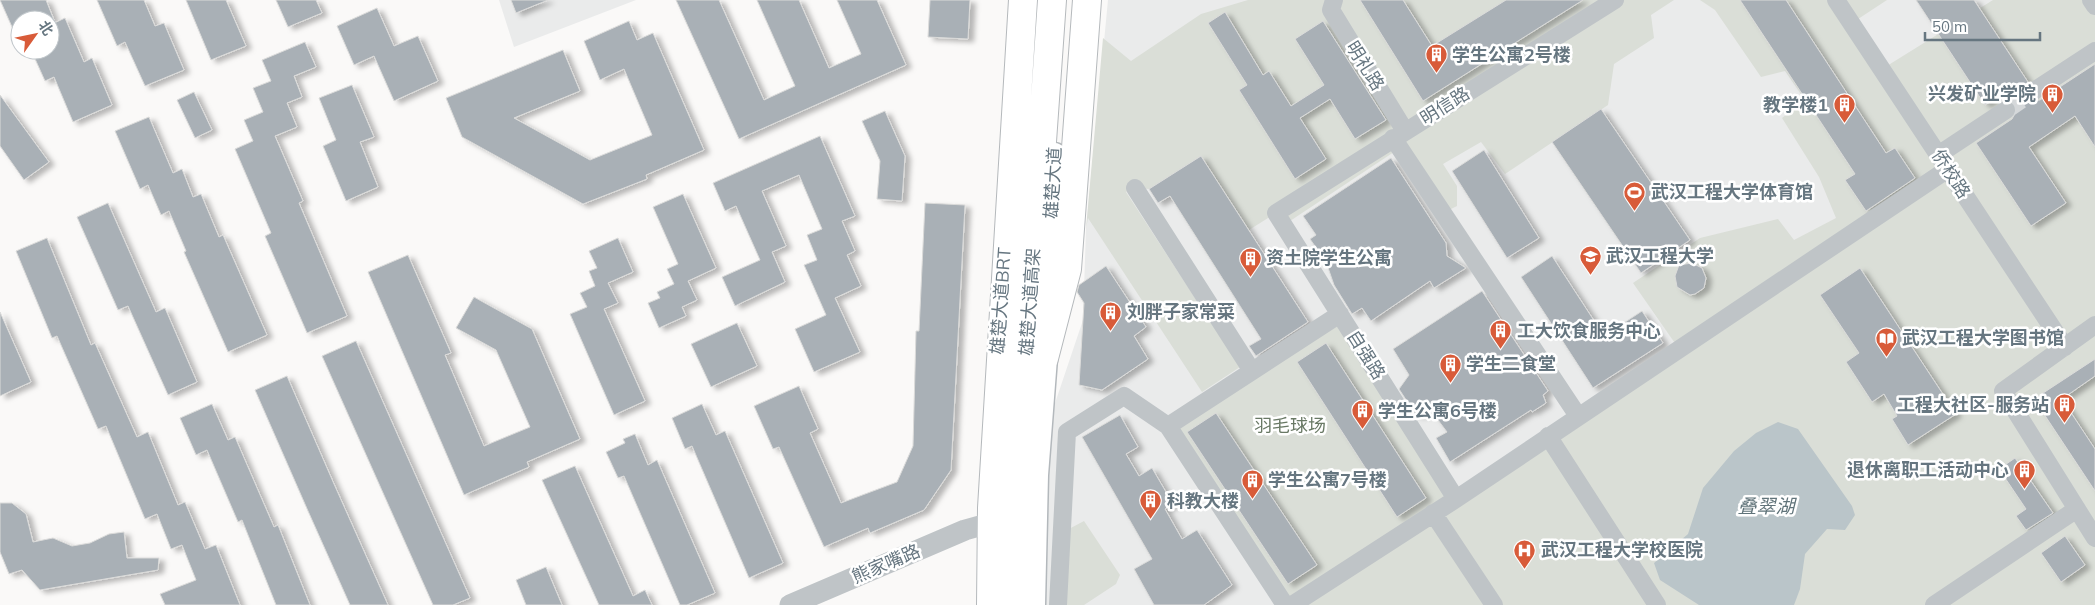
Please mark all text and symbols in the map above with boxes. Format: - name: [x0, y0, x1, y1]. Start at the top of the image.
- north arrow: [10, 10, 60, 60]
- scale bar: [1925, 10, 2040, 42]
- text: 北: [35, 17, 57, 39]
- text: 50 m: [1932, 17, 1967, 36]
- street label: 明礼路: [1341, 37, 1389, 95]
- building icon: 学生公寓2号楼: [1424, 43, 1448, 74]
- place label: 学生公寓2号楼: [1452, 43, 1571, 66]
- street label: 明信路: [1416, 82, 1474, 130]
- place label: 兴发矿业学院: [1928, 82, 2036, 105]
- building icon: 兴发矿业学院: [2040, 82, 2064, 113]
- place label: 教学楼1: [1763, 93, 1828, 116]
- building icon: 教学楼1: [1832, 93, 1856, 124]
- street label: 侨校路: [1927, 145, 1976, 203]
- street label: 雄楚大道: [1039, 146, 1066, 220]
- sports icon: 武汉工程大学体育馆: [1623, 180, 1647, 211]
- place label: 武汉工程大学体育馆: [1651, 180, 1813, 203]
- school or university icon: 武汉工程大学: [1578, 244, 1602, 275]
- place label: 武汉工程大学: [1606, 244, 1714, 267]
- building icon: 资土院学生公寓: [1238, 246, 1262, 277]
- place label: 资土院学生公寓: [1266, 246, 1392, 269]
- street label: 雄楚大道BRT: [985, 247, 1016, 355]
- street label: 雄楚大道高架: [1014, 247, 1045, 357]
- building icon: 刘胖子家常菜: [1099, 300, 1123, 331]
- place label: 刘胖子家常菜: [1127, 300, 1235, 323]
- building icon: 工大饮食服务中心: [1489, 319, 1513, 350]
- place label: 工大饮食服务中心: [1517, 319, 1661, 342]
- street label: 自强路: [1342, 326, 1390, 384]
- library icon: 武汉工程大学图书馆: [1874, 326, 1898, 357]
- place label: 武汉工程大学图书馆: [1902, 326, 2064, 349]
- building icon: 学生二食堂: [1438, 352, 1462, 383]
- place label: 学生二食堂: [1466, 352, 1556, 375]
- place label: 工程大社区-服务站: [1897, 393, 2049, 416]
- building icon: 工程大社区-服务站: [2053, 393, 2077, 424]
- building icon: 学生公寓6号楼: [1350, 399, 1374, 430]
- place label: 学生公寓6号楼: [1378, 399, 1497, 422]
- park label: 羽毛球场: [1254, 414, 1326, 437]
- place label: 退休离职工活动中心: [1847, 458, 2009, 481]
- building icon: 退休离职工活动中心: [2013, 458, 2037, 489]
- building icon: 学生公寓7号楼: [1240, 468, 1264, 499]
- place label: 学生公寓7号楼: [1268, 468, 1387, 491]
- building icon: 科教大楼: [1139, 489, 1163, 520]
- place label: 科教大楼: [1167, 489, 1239, 512]
- water label: 叠翠湖: [1737, 494, 1797, 518]
- hospital icon: 武汉工程大学校医院: [1513, 538, 1537, 569]
- place label: 武汉工程大学校医院: [1541, 538, 1703, 561]
- street label: 熊家嘴路: [848, 539, 923, 588]

